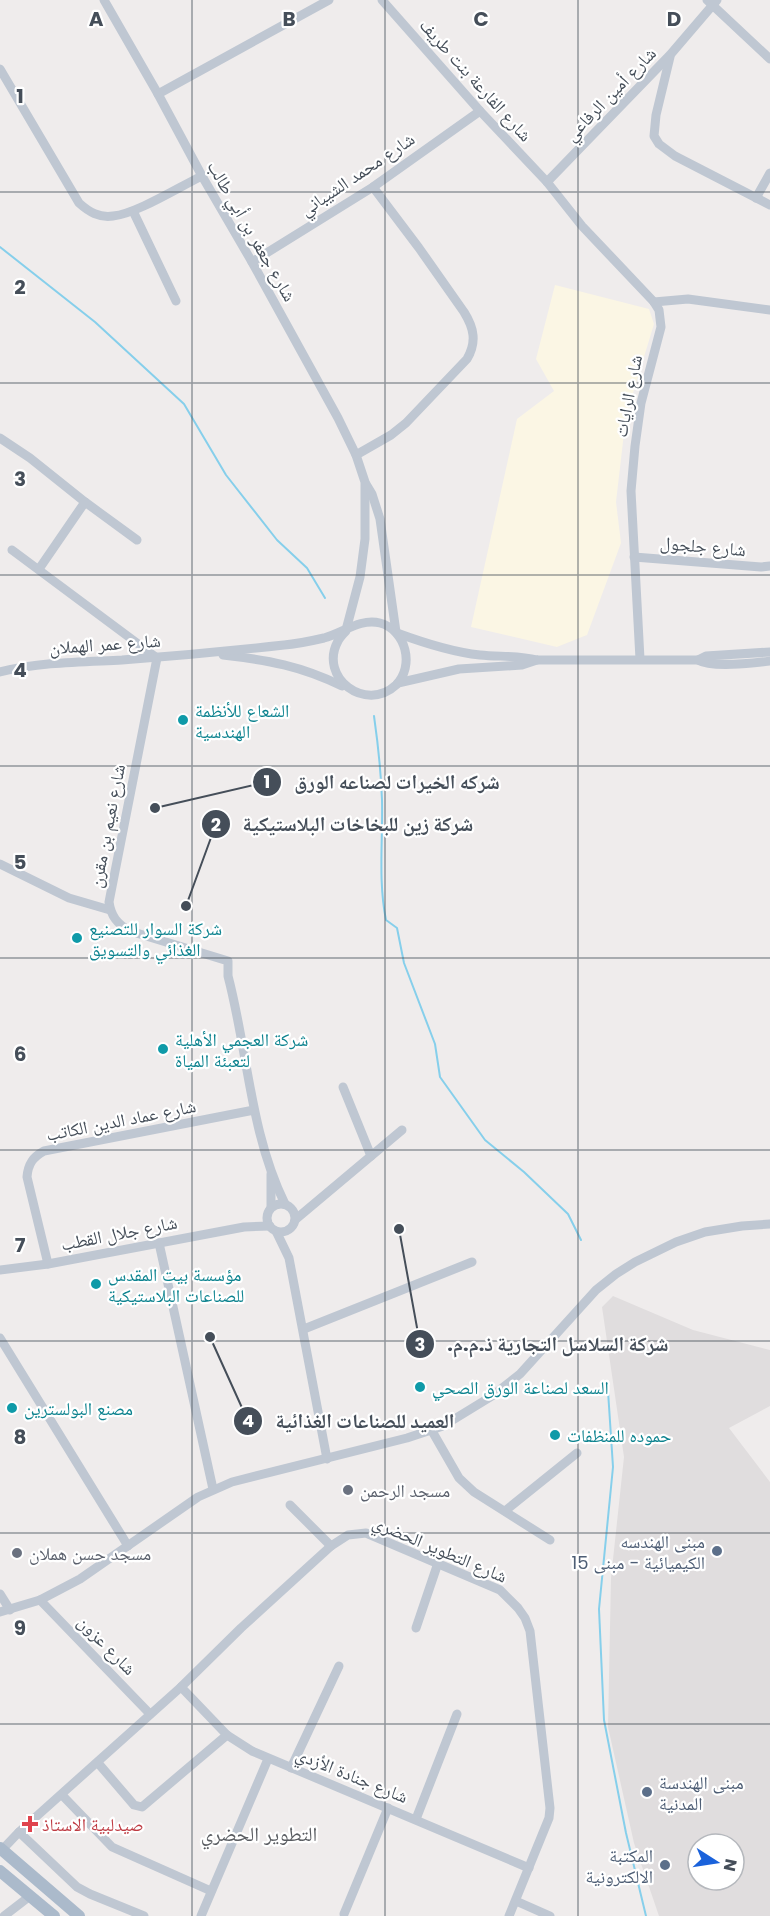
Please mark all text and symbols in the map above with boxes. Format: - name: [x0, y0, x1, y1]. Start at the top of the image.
- text: A: [89, 5, 104, 33]
- text: B: [282, 5, 296, 33]
- text: C: [473, 5, 489, 33]
- text: D: [667, 5, 681, 33]
- street label: شارع الفارعة بنت طريف: [414, 13, 538, 147]
- street label: شارع أمين الرفاعي: [559, 41, 663, 148]
- text: 1: [16, 82, 24, 110]
- street label: شارع محمد الشيباني: [295, 126, 421, 224]
- street label: شارع جعفر بن أبي طالب: [199, 156, 302, 307]
- text: 2: [14, 273, 26, 301]
- street label: شارع الرايات: [608, 353, 648, 439]
- text: 3: [14, 465, 26, 493]
- street label: شارع جلجول: [659, 530, 747, 562]
- street label: شارع عمر الهملان: [48, 628, 162, 660]
- text: 4: [13, 656, 27, 684]
- place label: الشعاع للأنظمة الهندسية: [195, 698, 289, 744]
- marker: الشعاع للأنظمة الهندسية: [176, 713, 190, 727]
- street label: شارع نعيم بن مقرن: [83, 762, 131, 890]
- callout: شركه الخيرات لصناعه الورق: [252, 763, 512, 801]
- text: شركه الخيرات لصناعه الورق: [294, 768, 500, 796]
- text: 1: [264, 769, 270, 794]
- callout: شركة زين للبخاخات البلاستيكية: [201, 805, 486, 843]
- text: شركة زين للبخاخات البلاستيكية: [243, 810, 473, 838]
- text: 2: [211, 812, 221, 837]
- text: 5: [14, 848, 27, 876]
- place label: شركة السوار للتصنيع الغذائي والتسويق: [89, 916, 222, 964]
- marker: شركة السوار للتصنيع الغذائي والتسويق: [70, 931, 84, 945]
- place label: شركة العجمي الأهلية لتعبئة المياة: [175, 1027, 308, 1073]
- text: 6: [14, 1040, 26, 1068]
- marker: شركة العجمي الأهلية لتعبئة المياة: [156, 1042, 170, 1056]
- street label: شارع عماد الدين الكاتب: [44, 1093, 198, 1147]
- street label: شارع جلال القطب: [59, 1209, 179, 1257]
- text: 7: [15, 1231, 26, 1259]
- place label: مؤسسة بيت المقدس للصناعات البلاستيكية: [108, 1262, 244, 1308]
- marker: مؤسسة بيت المقدس للصناعات البلاستيكية: [89, 1277, 103, 1291]
- callout: .شركة السلاسل التجارية ذ.م.م: [405, 1325, 680, 1363]
- text: .شركة السلاسل التجارية ذ.م.م: [447, 1330, 669, 1358]
- text: 3: [415, 1332, 425, 1357]
- place label: السعد لصناعة الورق الصحي: [432, 1375, 609, 1402]
- marker: السعد لصناعة الورق الصحي: [413, 1380, 427, 1394]
- place label: مصنع البولسترين: [24, 1396, 133, 1421]
- marker: مصنع البولسترين: [5, 1401, 19, 1415]
- callout: العميد للصناعات الغذائية: [233, 1402, 466, 1440]
- text: العميد للصناعات الغذائية: [276, 1407, 454, 1435]
- text: 4: [242, 1408, 254, 1433]
- text: 8: [14, 1423, 26, 1451]
- place label: حموده للمنظفات: [567, 1423, 672, 1448]
- marker: حموده للمنظفات: [548, 1428, 562, 1442]
- place label: مسجد الرحمن: [360, 1478, 450, 1503]
- marker: مسجد الرحمن: [341, 1483, 355, 1497]
- street label: شارع التطوير الحضري: [368, 1509, 511, 1591]
- place label: مبنى الهندسه الكيميائية - مبنى 15: [572, 1529, 705, 1575]
- place label: مسجد حسن هملان: [29, 1541, 151, 1566]
- marker: مبنى الهندسه الكيميائية - مبنى 15: [710, 1544, 724, 1558]
- marker: مسجد حسن هملان: [10, 1546, 24, 1560]
- street label: شارع عزون: [72, 1610, 142, 1680]
- text: 9: [14, 1614, 26, 1642]
- street label: شارع جنادة الأزدي: [291, 1741, 412, 1811]
- place label: مبنى الهندسة المدنية: [659, 1770, 744, 1816]
- marker: مبنى الهندسة المدنية: [640, 1785, 654, 1799]
- place label: صيدلبية الاستاذ: [42, 1812, 144, 1837]
- marker: صيدلبية الاستاذ: [23, 1817, 37, 1831]
- district label: التطوير الحضري: [201, 1820, 317, 1850]
- north arrow: [686, 1832, 746, 1892]
- place label: المكتبة الالكترونية: [586, 1843, 653, 1889]
- text: N: [718, 1857, 743, 1873]
- marker: المكتبة الالكترونية: [658, 1858, 672, 1872]

